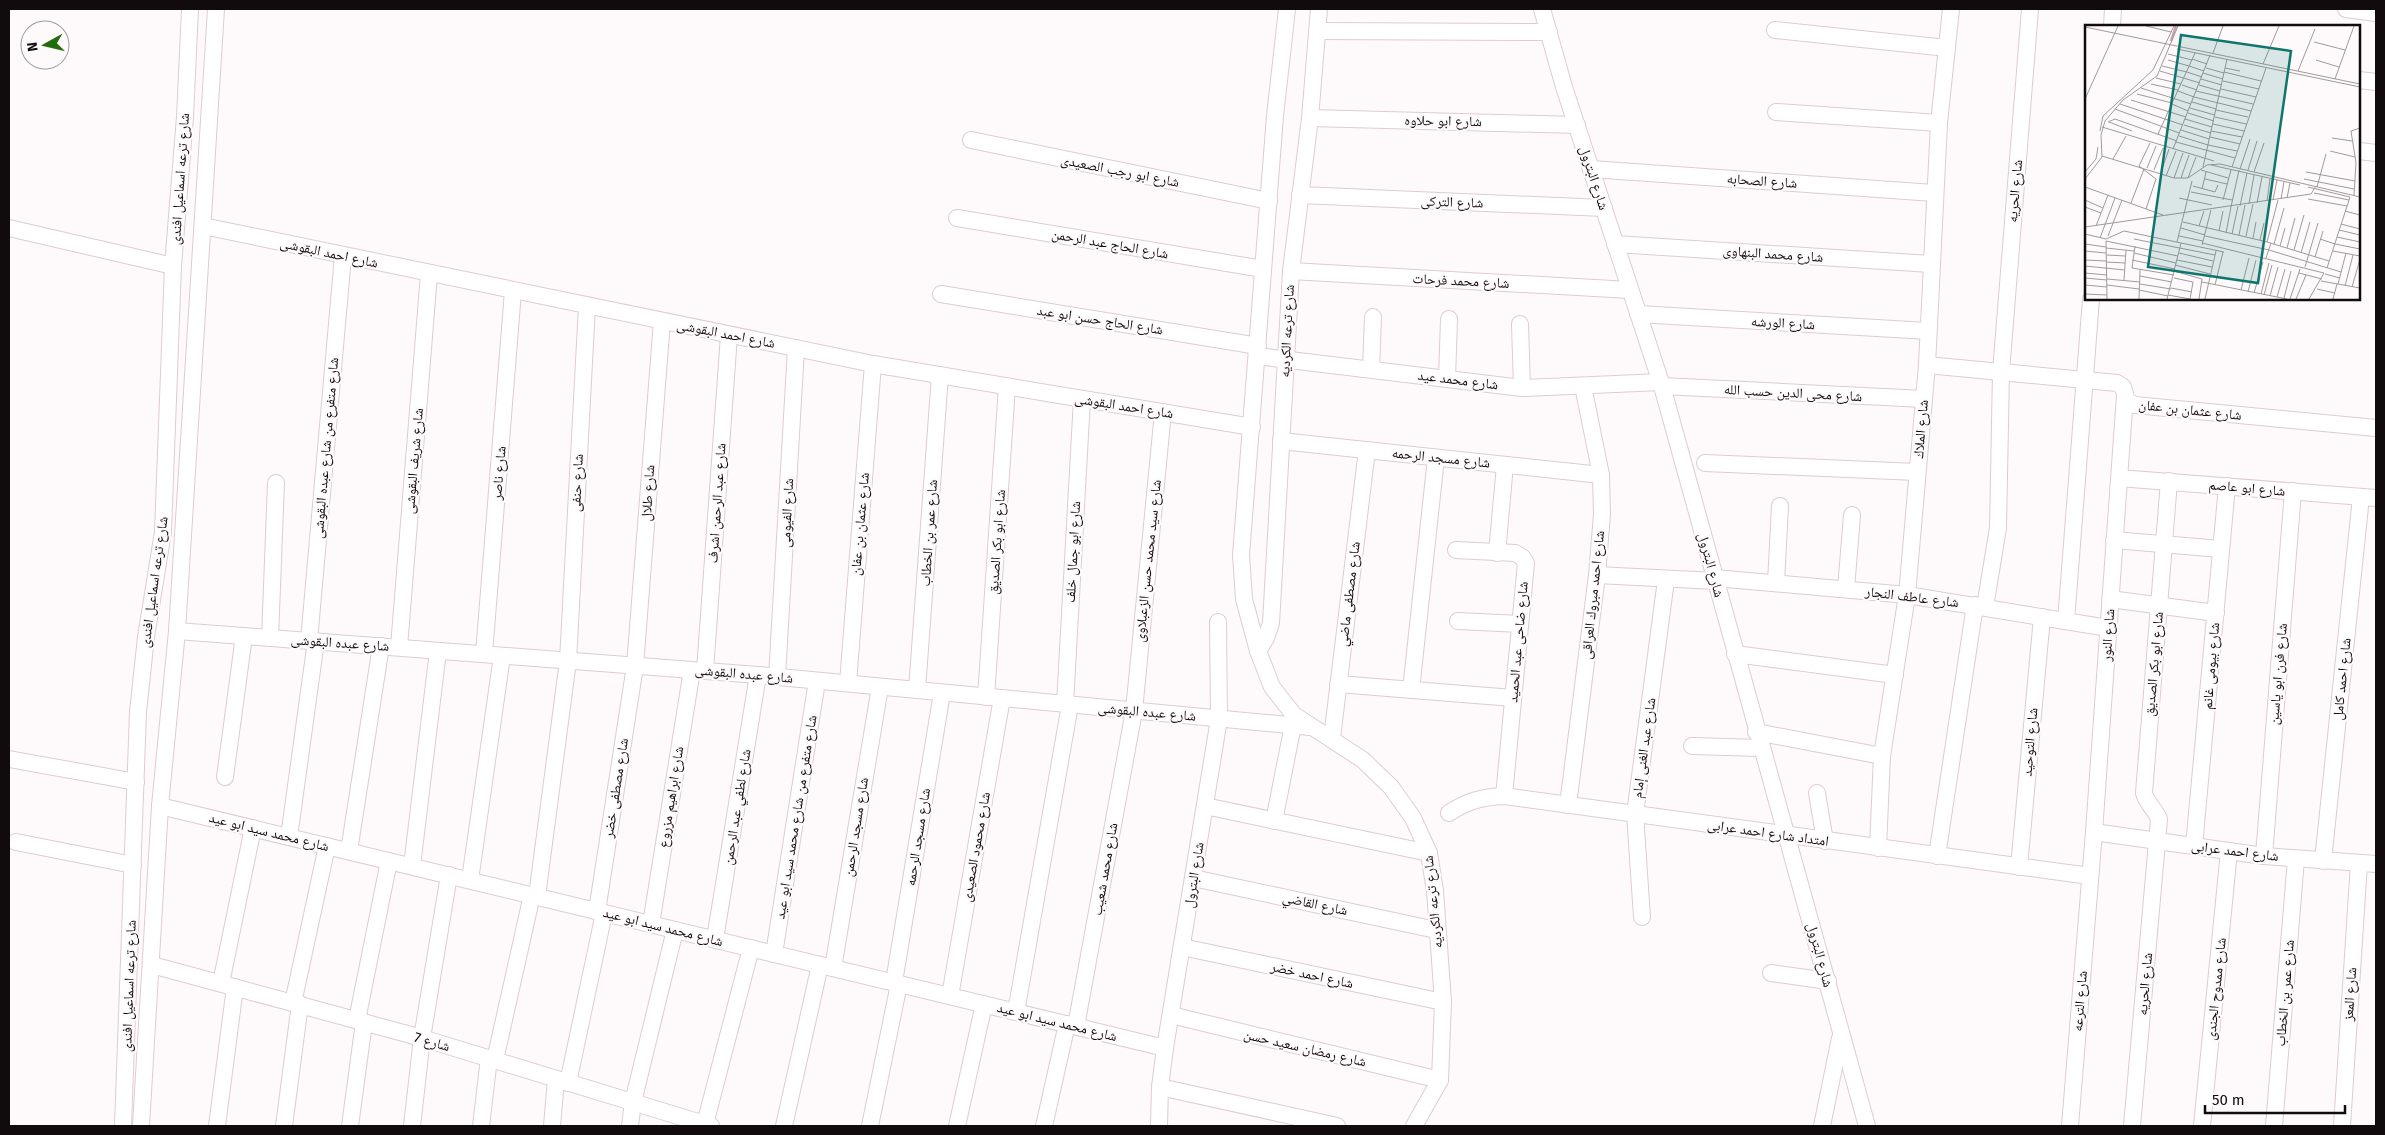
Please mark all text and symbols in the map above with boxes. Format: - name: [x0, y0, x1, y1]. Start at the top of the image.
- north arrow: [20, 20, 70, 70]
- inset map: [2085, 25, 2360, 300]
- text: N: [24, 41, 42, 53]
- street label: شارع ترعه اسماعيل افندى: [167, 112, 194, 246]
- street label: شارع ابو حلاوه: [1404, 112, 1482, 131]
- street label: شارع البترول: [1575, 144, 1612, 212]
- street label: شارع ابو رجب الصعيدى: [1059, 151, 1181, 192]
- street label: شارع الحريه: [2004, 159, 2027, 223]
- street label: شارع الصحابه: [1726, 170, 1798, 193]
- street label: شارع التركى: [1420, 192, 1484, 213]
- street label: شارع الحاج عبد الرحمن: [1050, 225, 1170, 264]
- street label: شارع احمد البقوشى: [278, 234, 380, 273]
- street label: شارع محمد البنهاوى: [1722, 242, 1824, 267]
- street label: شارع محمد فرحات: [1412, 270, 1510, 293]
- street label: شارع ترعه الكرديه: [1276, 284, 1299, 378]
- street label: شارع الحاج حسن ابو عبد: [1036, 302, 1164, 339]
- street label: شارع الورشه: [1750, 313, 1815, 334]
- street label: شارع احمد البقوشى: [675, 316, 777, 353]
- street label: شارع متفرع من شارع عبده البقوشى: [310, 357, 343, 539]
- street label: شارع محمد عيد: [1417, 367, 1499, 394]
- street label: شارع محى الدين حسب الله: [1723, 381, 1863, 406]
- street label: شارع احمد البقوشى: [1073, 390, 1175, 423]
- street label: شارع عثمان بن عفان: [2137, 396, 2242, 425]
- street label: شارع الملاك: [1910, 399, 1933, 459]
- street label: شارع شريف البقوشى: [401, 407, 428, 515]
- street label: شارع عبد الرحمن اشرف: [704, 442, 731, 564]
- street label: شارع مسجد الرحمه: [1391, 444, 1491, 473]
- street label: شارع ناصر: [488, 445, 511, 502]
- street label: شارع حنفى: [567, 453, 588, 513]
- street label: شارع طلال: [638, 464, 659, 522]
- street label: شارع عثمان بن عفان: [847, 472, 874, 576]
- street label: شارع ابو عاصم: [2208, 476, 2286, 501]
- street label: شارع الفيومى: [777, 478, 798, 548]
- street label: شارع عمر بن الخطاب: [917, 479, 942, 587]
- street label: شارع سيد محمد حسن الزعبلاوى: [1131, 479, 1166, 643]
- street label: شارع ابو بكر الصديق: [985, 489, 1010, 595]
- street label: شارع ابو جمال خلف: [1062, 501, 1085, 603]
- street label: شارع ترعه اسماعيل افندى: [136, 515, 173, 649]
- street label: شارع احمد مبروك العراقى: [1578, 530, 1609, 660]
- street label: شارع البترول: [1693, 531, 1728, 599]
- street label: شارع مصطفى ماضي: [1334, 541, 1366, 648]
- street label: شارع ضاحى عبد الحميد: [1504, 581, 1533, 703]
- street label: شارع عاطف النجار: [1863, 583, 1960, 612]
- street label: شارع النور: [2098, 608, 2119, 663]
- street label: شارع ابو بكر الصديق: [2141, 611, 2168, 717]
- street label: شارع بيومى غانم: [2199, 622, 2224, 710]
- street label: شارع فرن ابو ياسين: [2265, 622, 2292, 726]
- street label: شارع عبده البقوشى: [290, 631, 390, 656]
- street label: شارع احمد كامل: [2329, 637, 2356, 721]
- street label: شارع عبده البقوشى: [694, 661, 794, 688]
- street label: شارع عبد الغنى إمام: [1629, 697, 1660, 800]
- street label: شارع عبده البقوشى: [1097, 699, 1197, 726]
- street label: شارع التوحيد: [2019, 707, 2042, 777]
- street label: شارع متفرع من شارع محمد سيد ابو عيد: [771, 714, 822, 920]
- street label: شارع مصطفى خضر: [600, 737, 633, 840]
- street label: شارع ابراهيم مزروع: [655, 745, 688, 849]
- street label: شارع لطفي عبد الرحمن: [719, 748, 757, 867]
- street label: شارع مسجد الرحمن: [840, 776, 873, 878]
- street label: شارع مسجد الرحمه: [902, 787, 935, 887]
- street label: شارع محمود الصعيدى: [958, 791, 995, 903]
- street label: شارع محمد سيد ابو عيد: [207, 809, 331, 856]
- street label: امتداد شارع احمد عرابى: [1706, 816, 1830, 851]
- street label: شارع محمد شعيب: [1088, 821, 1122, 917]
- street label: شارع احمد عرابى: [2190, 837, 2280, 866]
- street label: شارع البترول: [1180, 841, 1209, 909]
- street label: شارع ترعه الكرديه: [1420, 855, 1447, 949]
- street label: شارع القاضي: [1280, 889, 1349, 922]
- street label: شارع محمد سيد ابو عيد: [601, 904, 725, 951]
- street label: شارع ترعه اسماعيل افندى: [118, 920, 141, 1053]
- street label: شارع البترول: [1802, 921, 1837, 989]
- street label: شارع ممدوح الجندى: [2202, 937, 2231, 1041]
- street label: شارع عمر بن الخطاب: [2272, 939, 2299, 1047]
- street label: شارع الحريه: [2134, 952, 2157, 1016]
- street label: شارع احمد خضر: [1268, 958, 1355, 993]
- street label: شارع المعز: [2340, 967, 2361, 1023]
- street label: شارع الترعه: [2069, 970, 2092, 1032]
- street label: شارع محمد سيد ابو عيد: [995, 999, 1119, 1046]
- street label: شارع رمضان سعيد حسن: [1242, 1026, 1368, 1071]
- street label: شارع 7: [412, 1029, 452, 1056]
- scale bar: [2205, 1082, 2345, 1114]
- text: 50 m: [2212, 1091, 2245, 1109]

